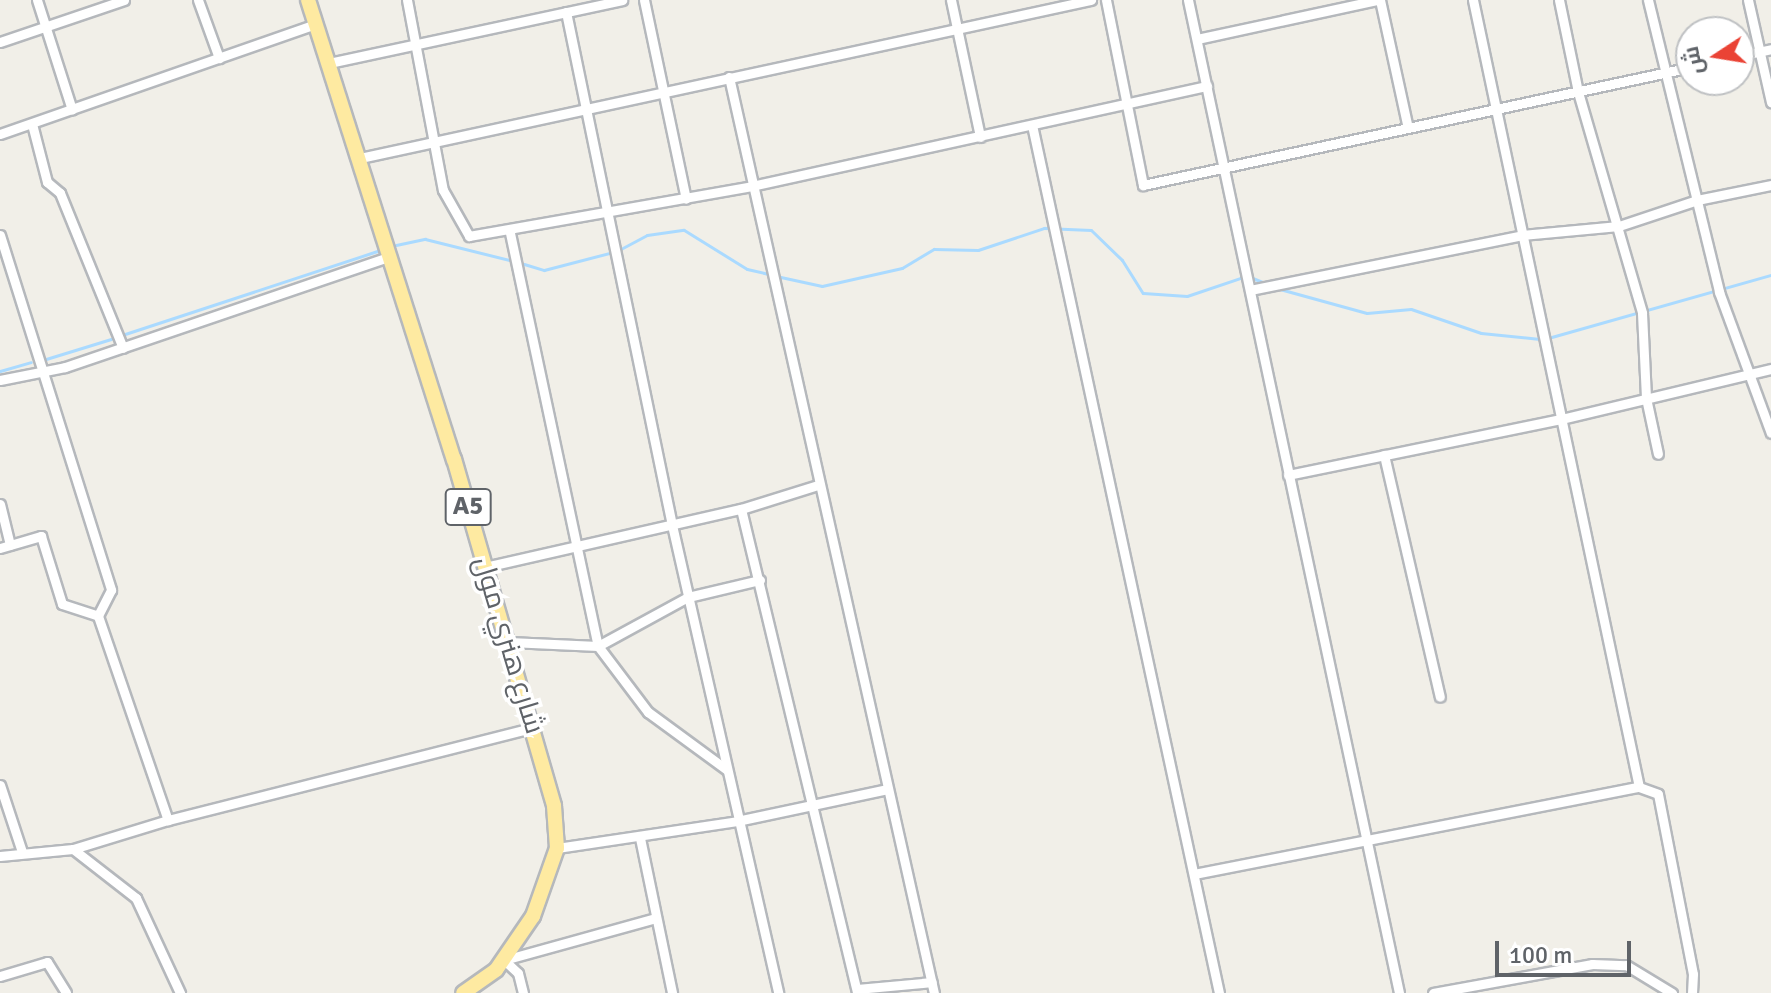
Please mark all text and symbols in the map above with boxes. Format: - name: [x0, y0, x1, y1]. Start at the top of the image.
- north arrow: [1675, 16, 1755, 96]
- text: ش: [1677, 44, 1709, 77]
- road number: A5: [444, 485, 492, 529]
- street label: شارع هنري مول: [466, 552, 552, 738]
- scale bar: [1499, 925, 1635, 975]
- text: 100 m: [1509, 940, 1572, 970]

